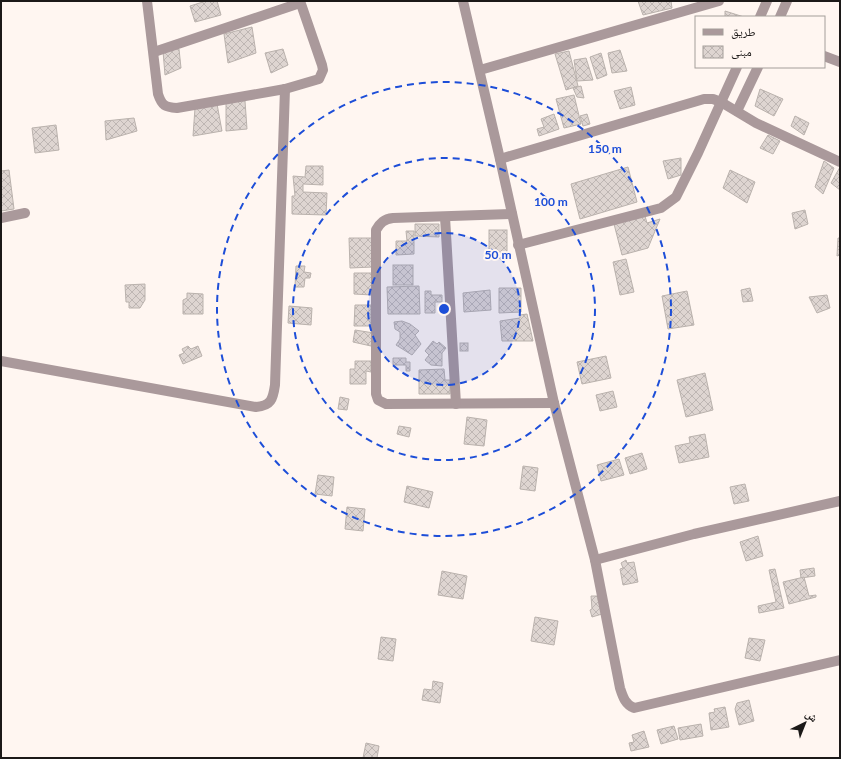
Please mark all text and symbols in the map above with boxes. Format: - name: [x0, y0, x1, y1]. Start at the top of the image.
- legend: [695, 16, 825, 68]
- text: طريق: [731, 24, 756, 39]
- text: مبنى: [731, 44, 752, 59]
- text: 150 m: [588, 141, 622, 156]
- text: 100 m: [534, 194, 568, 209]
- text: 50 m: [485, 247, 511, 262]
- centre of rings: [437, 302, 451, 316]
- north arrow: [785, 703, 825, 743]
- text: ش: [802, 707, 821, 726]

